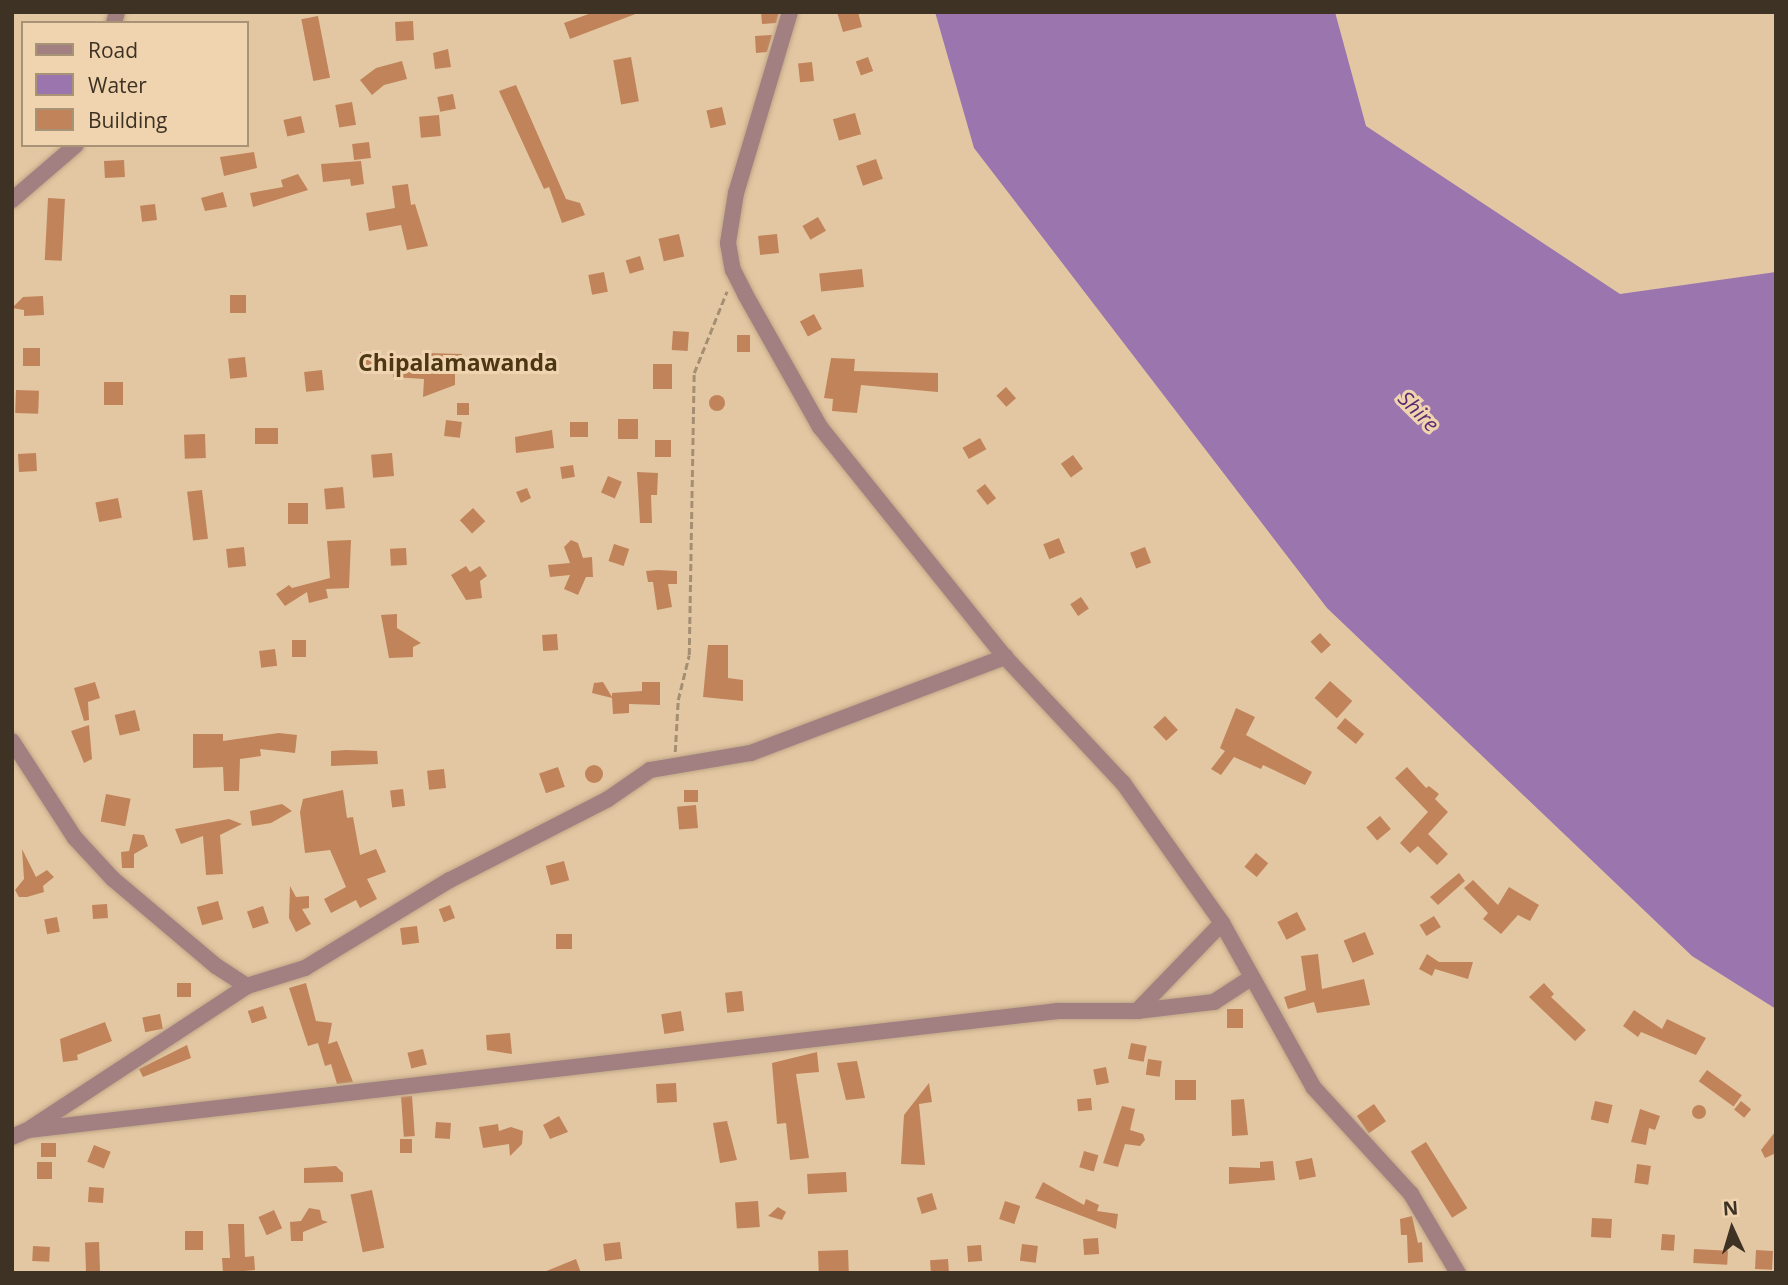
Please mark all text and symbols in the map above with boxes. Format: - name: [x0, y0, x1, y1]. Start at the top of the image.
- legend: [21, 21, 248, 147]
- text: Road: [88, 36, 138, 64]
- text: Water: [88, 71, 147, 99]
- text: Building: [88, 106, 167, 134]
- district label: Chipalamawanda: [358, 348, 558, 376]
- water label: Shire: [1394, 386, 1444, 436]
- north arrow: [1697, 1194, 1767, 1264]
- text: N: [1722, 1195, 1739, 1222]

